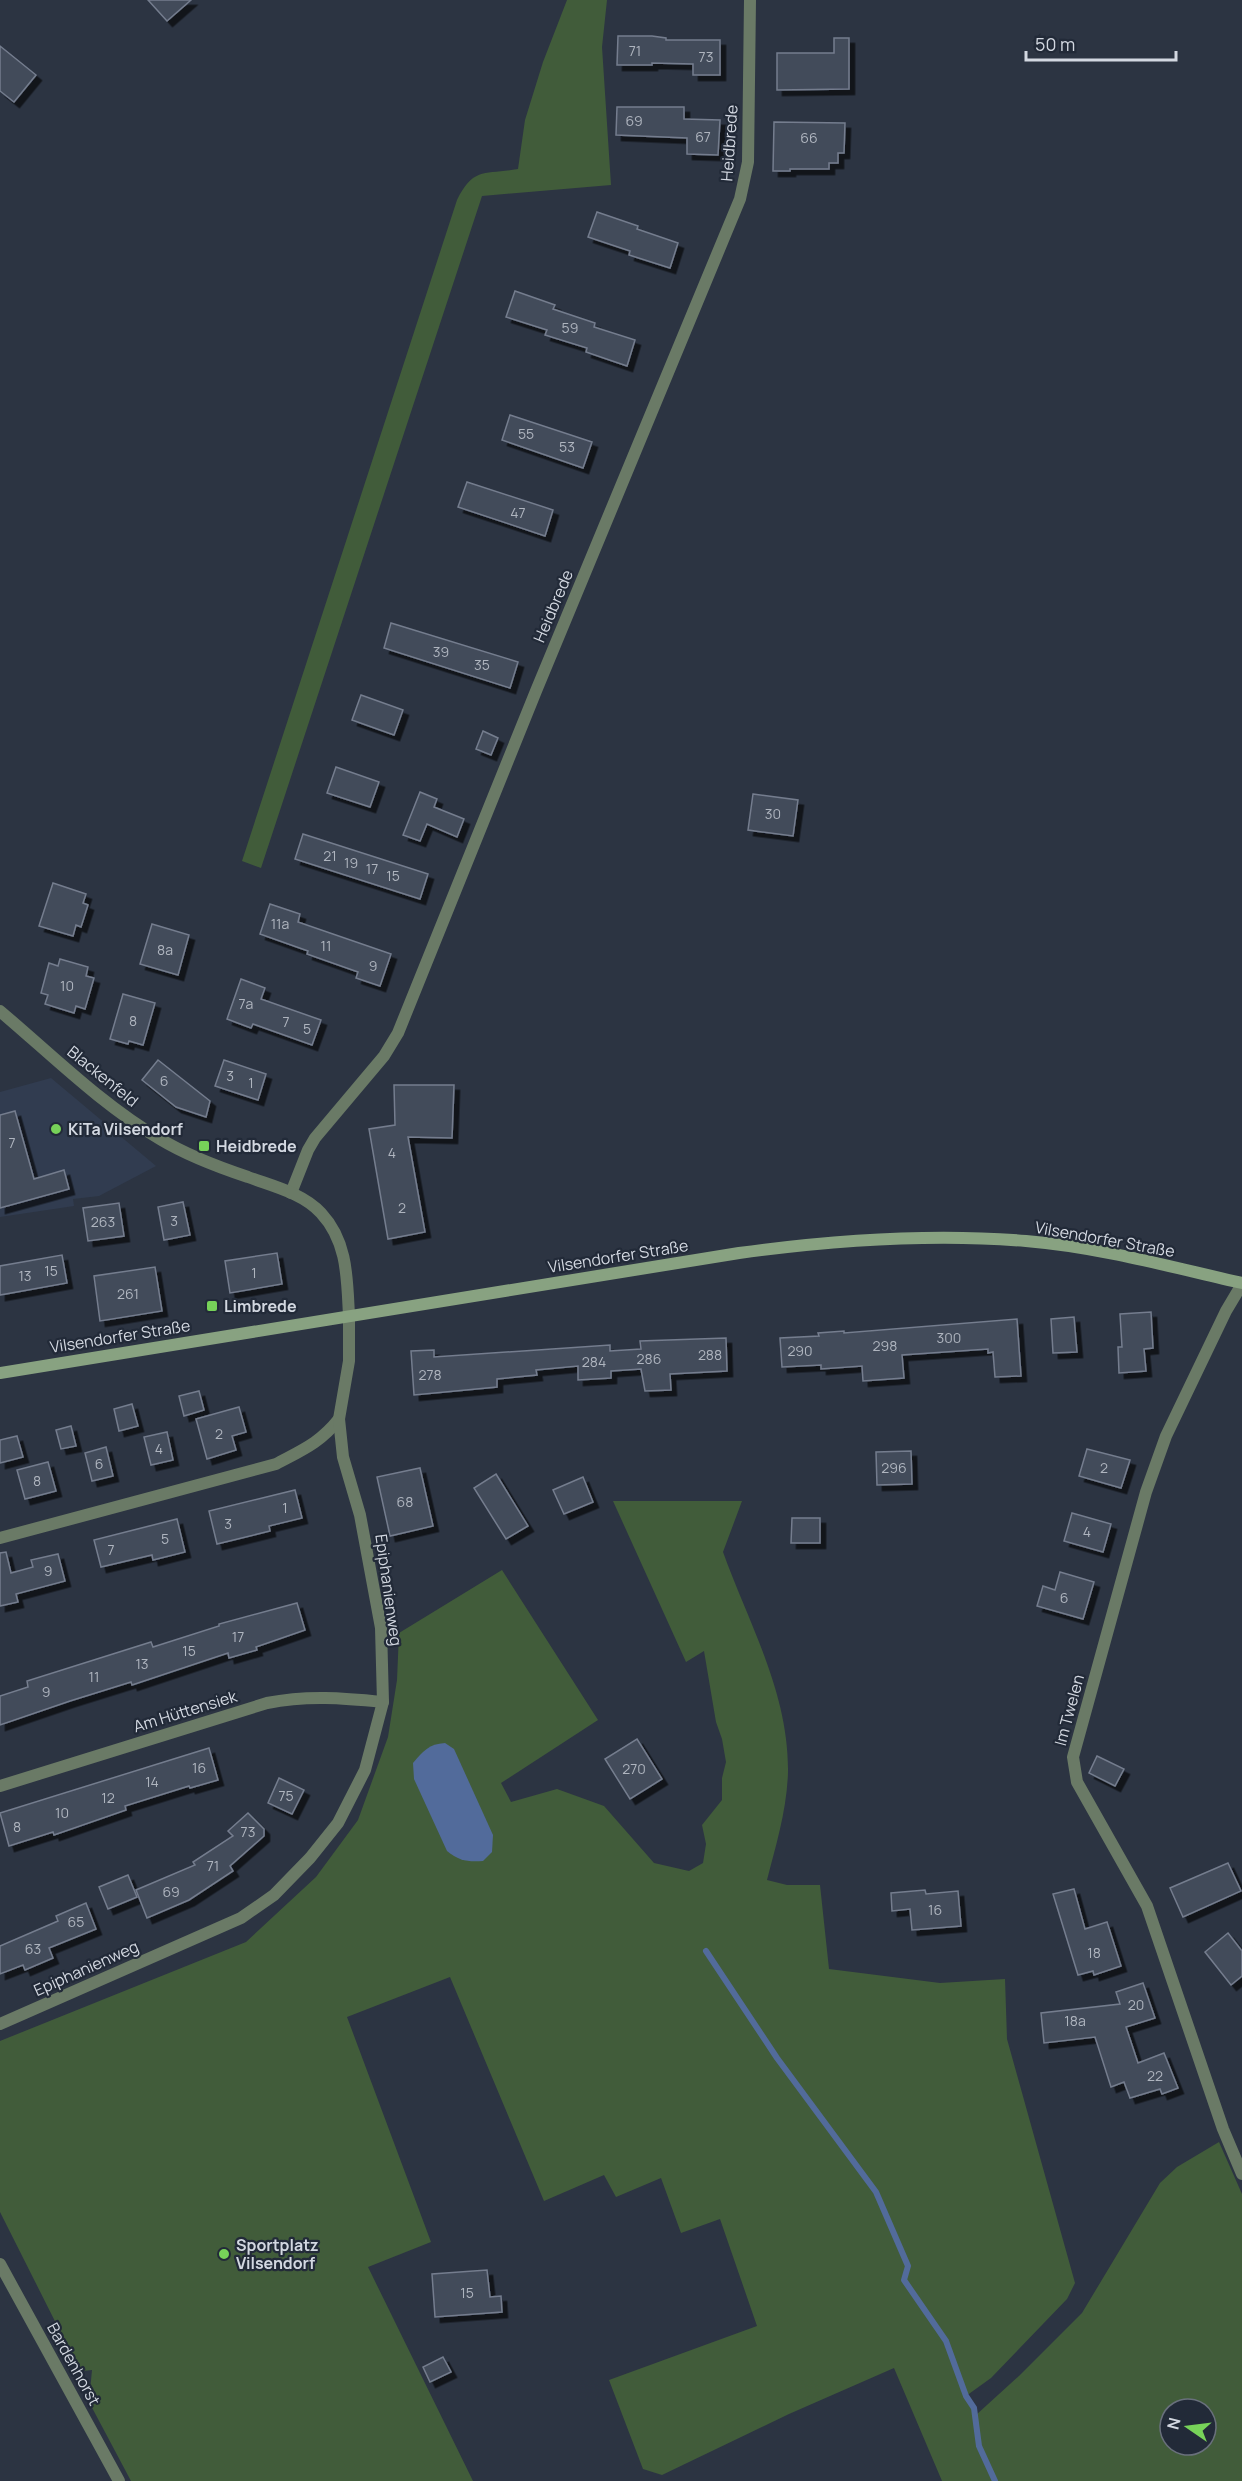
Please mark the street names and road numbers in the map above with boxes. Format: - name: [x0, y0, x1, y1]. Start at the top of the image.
- street label: Heidbrede: [715, 104, 743, 182]
- street label: Heidbrede: [528, 566, 578, 646]
- street label: Blackenfeld: [63, 1041, 143, 1111]
- street label: Vilsendorfer Straße: [1033, 1216, 1177, 1262]
- street label: Vilsendorfer Straße: [546, 1234, 690, 1278]
- street label: Vilsendorfer Straße: [48, 1314, 192, 1358]
- street label: Epiphanienweg: [370, 1533, 408, 1647]
- street label: Im Twelen: [1049, 1672, 1089, 1748]
- street label: Am Hüttensiek: [130, 1684, 241, 1737]
- street label: Epiphanienweg: [30, 1935, 142, 2001]
- street label: Bardenhorst: [42, 2319, 106, 2409]

